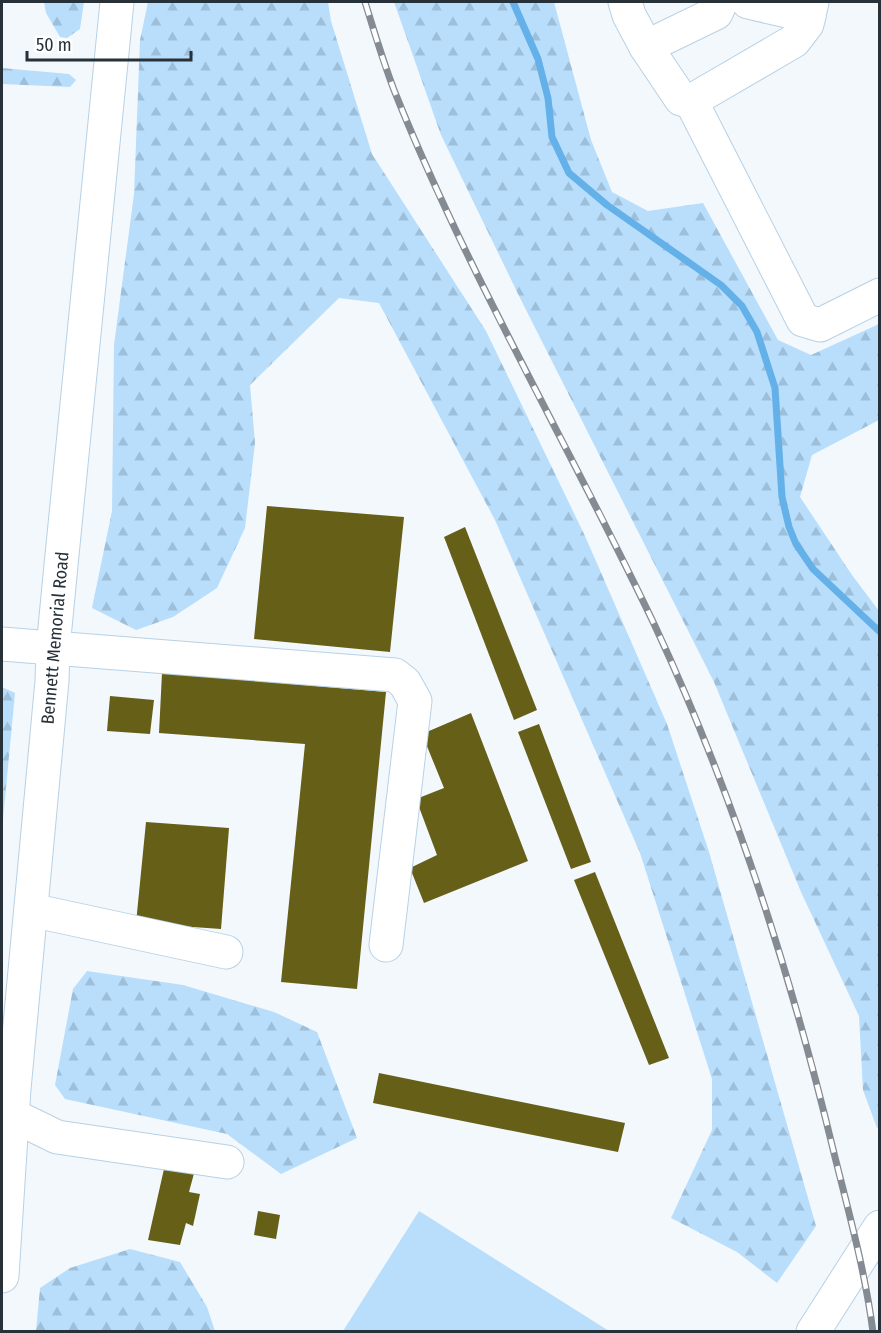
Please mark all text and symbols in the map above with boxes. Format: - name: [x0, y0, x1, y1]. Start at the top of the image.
- scale bar: [27, 24, 190, 62]
- text: 50 m: [36, 34, 72, 56]
- street label: Bennett Memorial Road: [36, 551, 74, 725]

